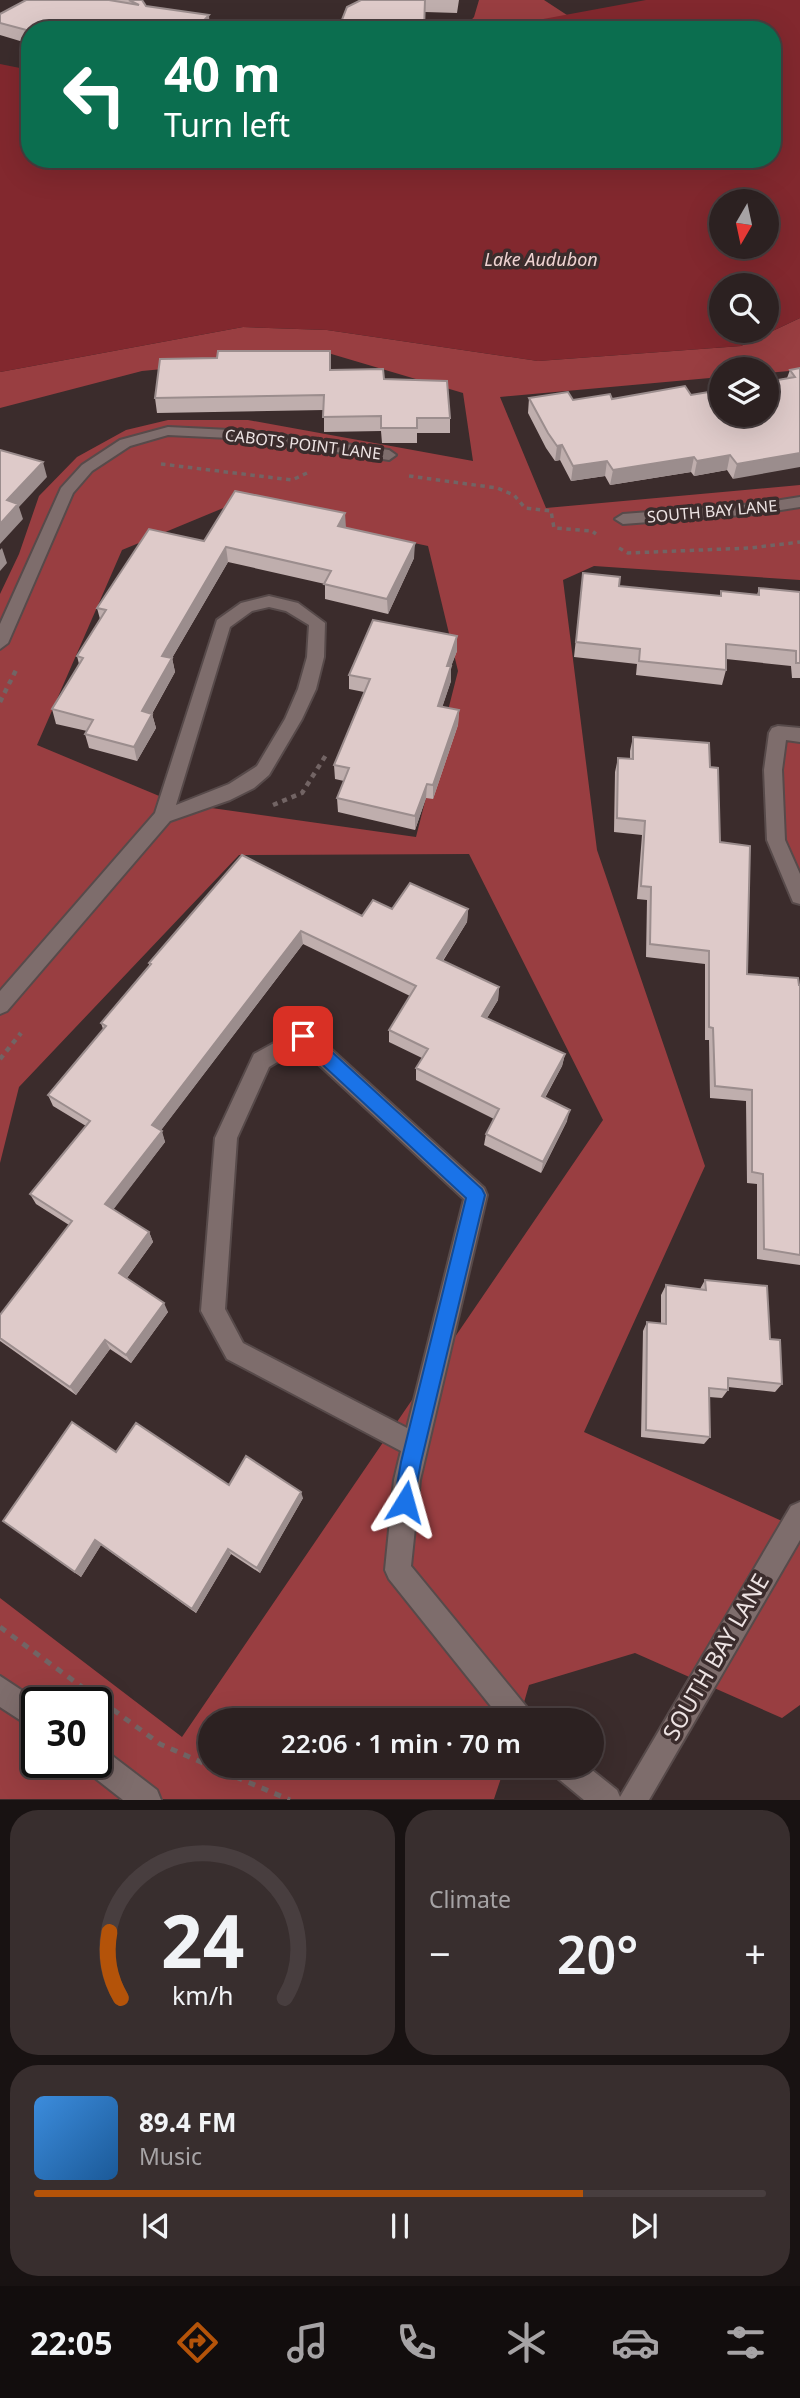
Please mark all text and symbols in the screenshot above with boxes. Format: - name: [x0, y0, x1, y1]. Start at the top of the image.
- text: 40 m: [164, 40, 281, 106]
- icon: left: [49, 49, 140, 140]
- text: Turn left: [164, 103, 290, 146]
- north arrow: [709, 189, 779, 259]
- map controls: [709, 189, 779, 427]
- water label: Lake Audubon: [484, 247, 598, 271]
- button: search: [709, 273, 779, 343]
- button: layers: [709, 357, 779, 427]
- street label: CABOTS POINT LANE: [224, 424, 382, 464]
- street label: SOUTH BAY LANE: [646, 494, 778, 528]
- pin: [273, 1006, 333, 1066]
- icon: arrive: [284, 1017, 322, 1055]
- position arrow: [368, 1465, 442, 1539]
- street label: SOUTH BAY LANE: [654, 1567, 776, 1746]
- speed limit sign: 30: [21, 1687, 112, 1778]
- text: 22:06 · 1 min · 70 m: [281, 1725, 521, 1761]
- text: Climate: [429, 1883, 511, 1915]
- text: 24: [161, 1891, 244, 1990]
- text: 20°: [557, 1918, 638, 1989]
- text: −: [429, 1927, 451, 1979]
- text: +: [744, 1927, 766, 1979]
- text: km/h: [172, 1978, 233, 2012]
- text: 89.4 FM: [139, 2104, 236, 2140]
- text: Music: [139, 2140, 202, 2172]
- icon: previous: [137, 2207, 175, 2245]
- icon: pause: [381, 2207, 419, 2245]
- icon: next: [625, 2207, 663, 2245]
- icon: directions: [173, 2318, 222, 2367]
- icon: music: [283, 2318, 332, 2367]
- icon: phone: [392, 2318, 441, 2367]
- icon: climate: [502, 2318, 551, 2367]
- icon: car: [611, 2318, 660, 2367]
- icon: filters: [721, 2318, 770, 2367]
- text: 22:05: [30, 2321, 112, 2364]

